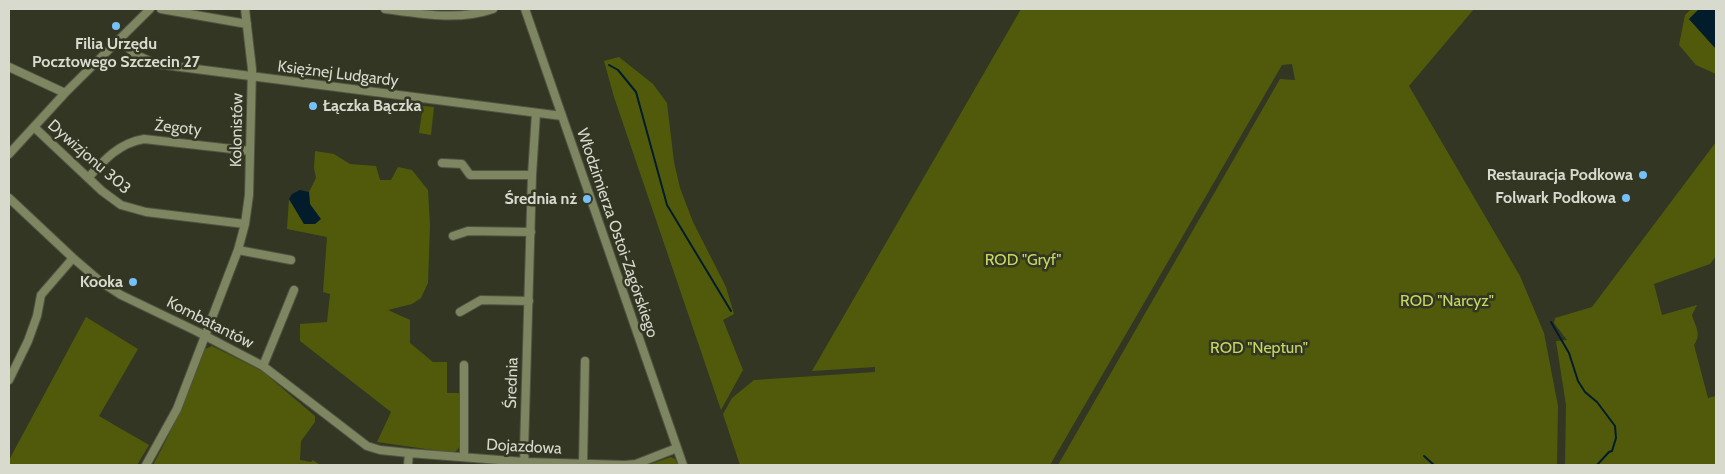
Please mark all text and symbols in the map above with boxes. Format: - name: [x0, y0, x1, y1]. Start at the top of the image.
- marker: Filia Urzędu Pocztowego Szczecin 27: [110, 20, 122, 32]
- place label: Filia Urzędu Pocztowego Szczecin 27: [32, 34, 200, 72]
- street label: Księżnej Ludgardy: [277, 57, 399, 91]
- street label: Kolonistów: [227, 93, 247, 167]
- place label: Łączka Bączka: [323, 96, 422, 116]
- marker: Łączka Bączka: [307, 100, 319, 112]
- street label: Dywizjonu 303: [44, 116, 134, 198]
- street label: Żegoty: [154, 116, 202, 140]
- street label: Włodzimierza Ostoi-Zagórskiego: [572, 126, 662, 340]
- place label: Restauracja Podkowa: [1487, 165, 1633, 185]
- marker: Restauracja Podkowa: [1637, 169, 1649, 181]
- place label: Folwark Podkowa: [1495, 188, 1616, 208]
- place label: Średnia nż: [505, 189, 577, 209]
- marker: Folwark Podkowa: [1620, 192, 1632, 204]
- marker: Średnia nż: [581, 193, 593, 205]
- park label: ROD "Gryf": [985, 250, 1061, 270]
- place label: Kooka: [80, 272, 123, 292]
- marker: Kooka: [127, 276, 139, 288]
- park label: ROD "Narcyz": [1400, 291, 1494, 311]
- street label: Kombatantów: [163, 293, 257, 353]
- park label: ROD "Neptun": [1210, 338, 1308, 358]
- street label: Średnia: [502, 357, 522, 409]
- street label: Dojazdowa: [486, 435, 562, 459]

